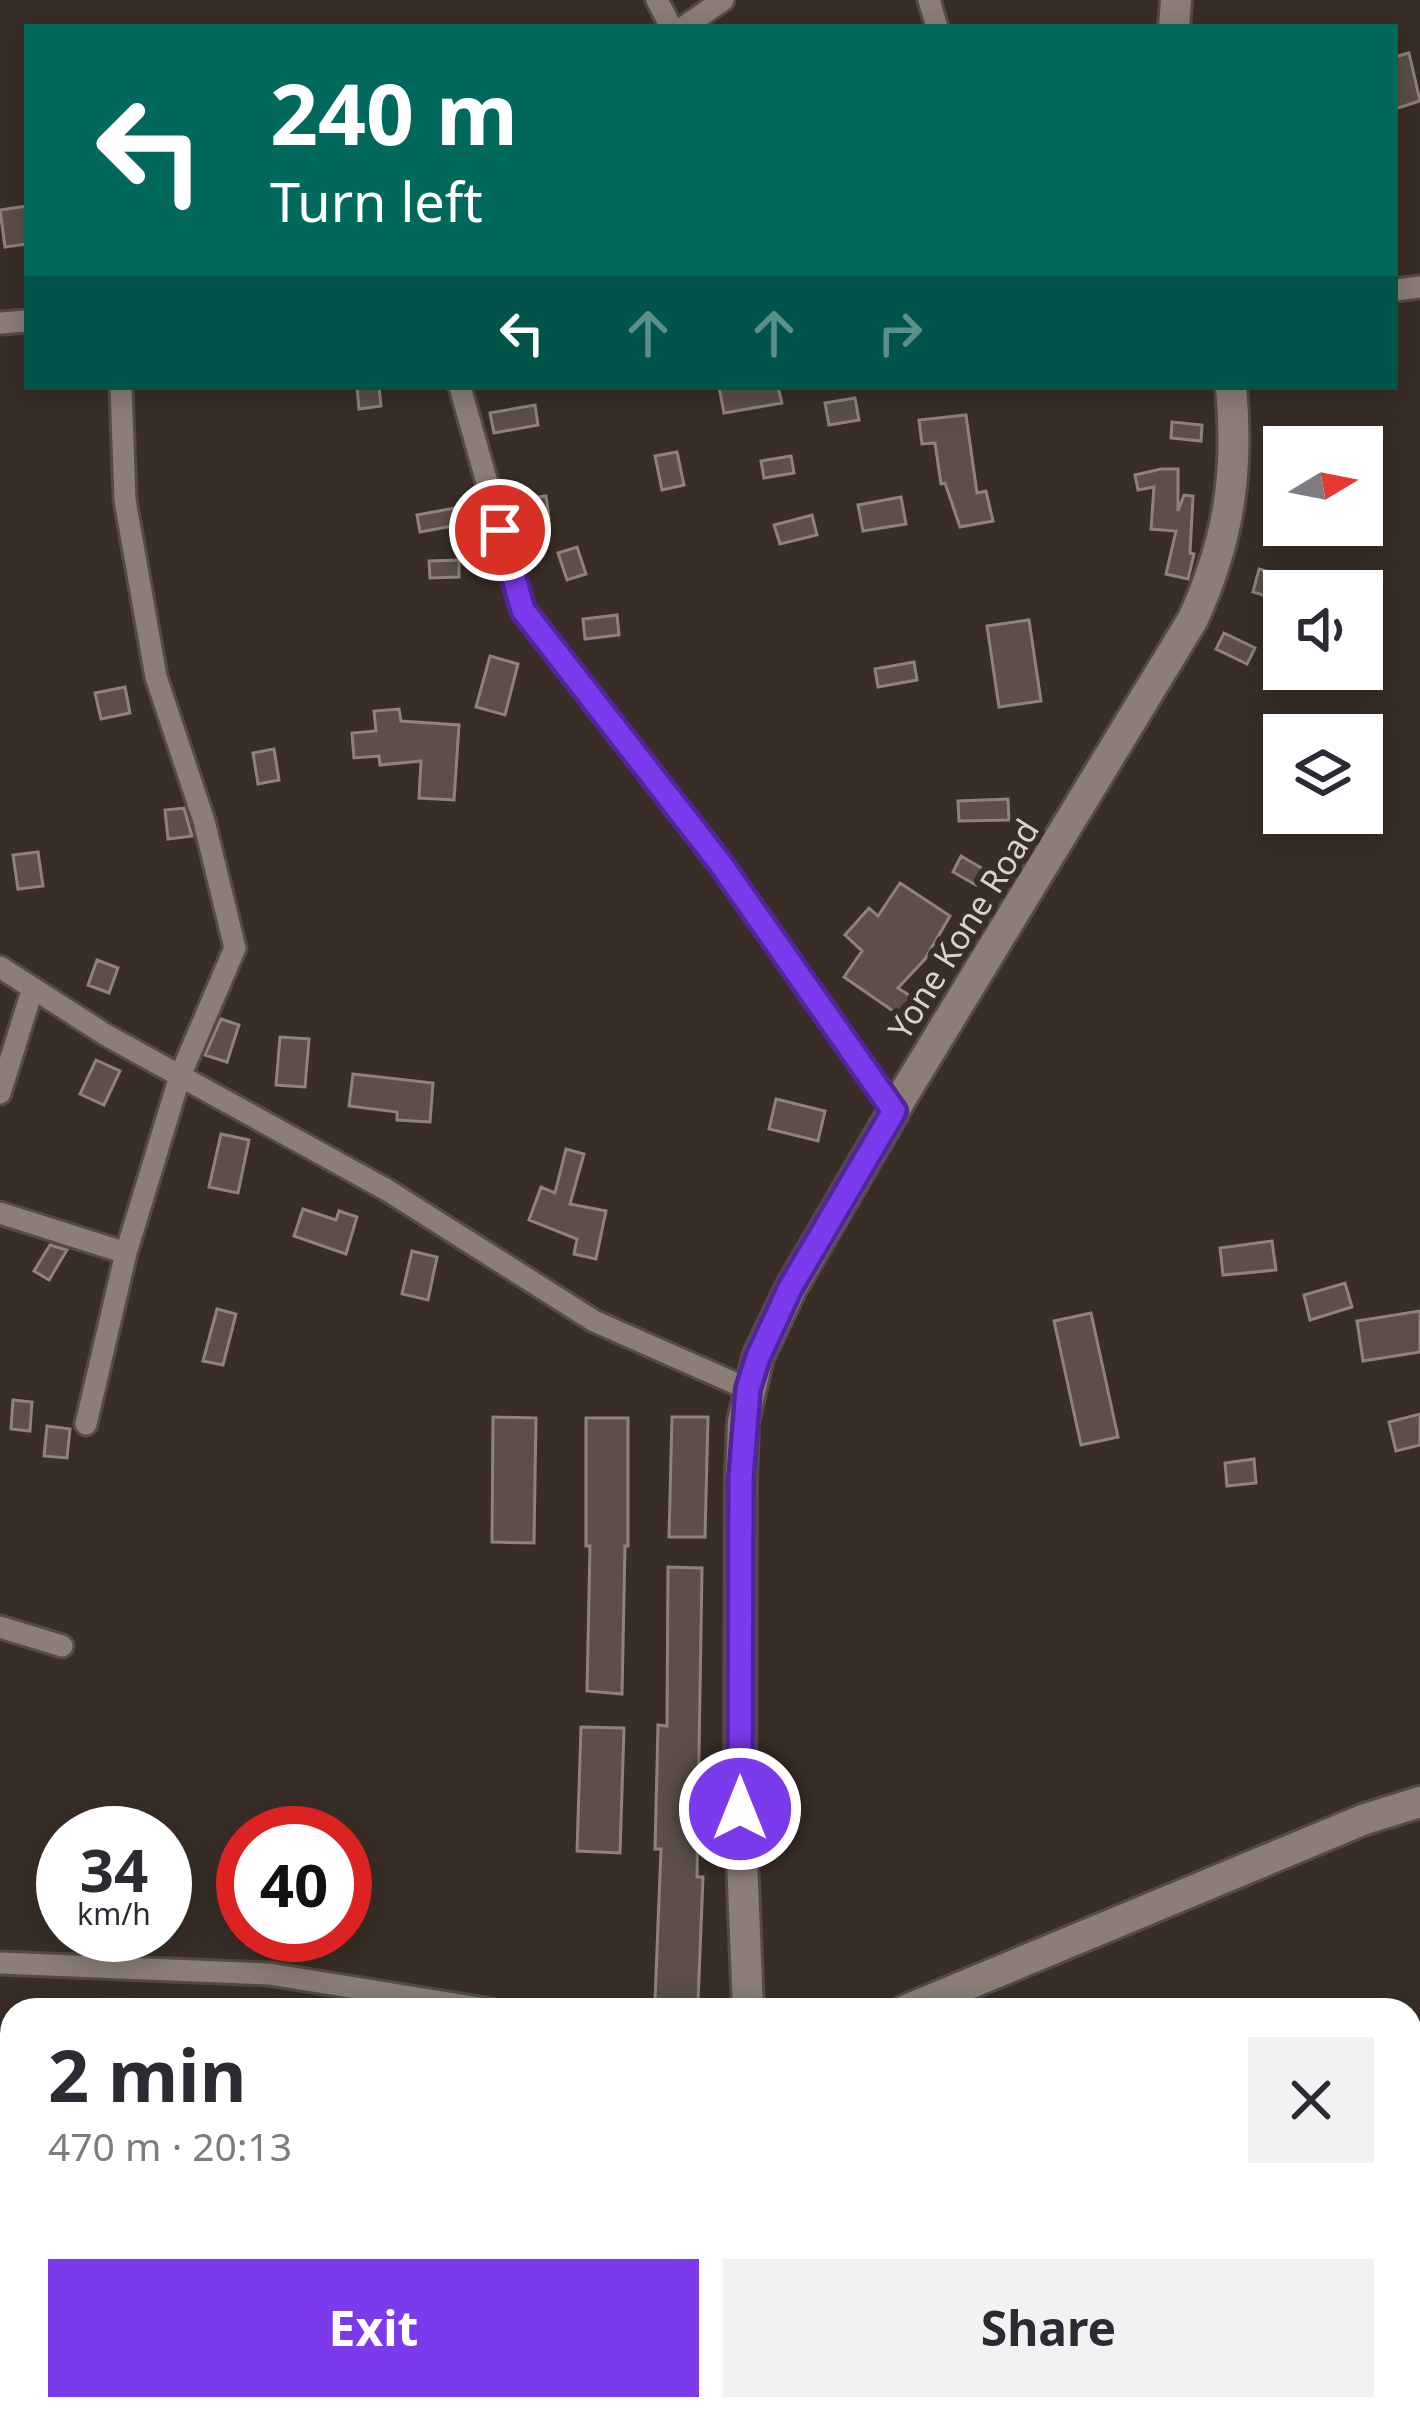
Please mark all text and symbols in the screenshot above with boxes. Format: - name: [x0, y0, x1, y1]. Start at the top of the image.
- text: 240 m: [270, 55, 518, 170]
- icon: left: [72, 72, 228, 228]
- text: Turn left: [270, 164, 483, 238]
- icon: left: [489, 300, 555, 366]
- icon: ahead: [615, 300, 681, 366]
- icon: ahead: [741, 300, 807, 366]
- icon: right: [867, 300, 933, 366]
- north arrow: [1263, 426, 1383, 546]
- map controls: [1263, 426, 1383, 834]
- pin: [449, 479, 551, 581]
- icon: arrive: [467, 497, 533, 563]
- button: sound: [1263, 570, 1383, 690]
- button: layers: [1263, 714, 1383, 834]
- street label: Yone Kone Road: [877, 810, 1049, 1048]
- position arrow: [677, 1746, 803, 1872]
- speed limit sign: 40: [216, 1806, 372, 1962]
- text: 34: [80, 1828, 148, 1910]
- text: km/h: [77, 1893, 151, 1934]
- text: 2 min: [48, 2025, 246, 2123]
- button: close: [1248, 2037, 1374, 2163]
- text: 470 m · 20:13: [48, 2119, 292, 2172]
- button: Exit: [48, 2259, 699, 2397]
- button: Share: [723, 2259, 1374, 2397]

